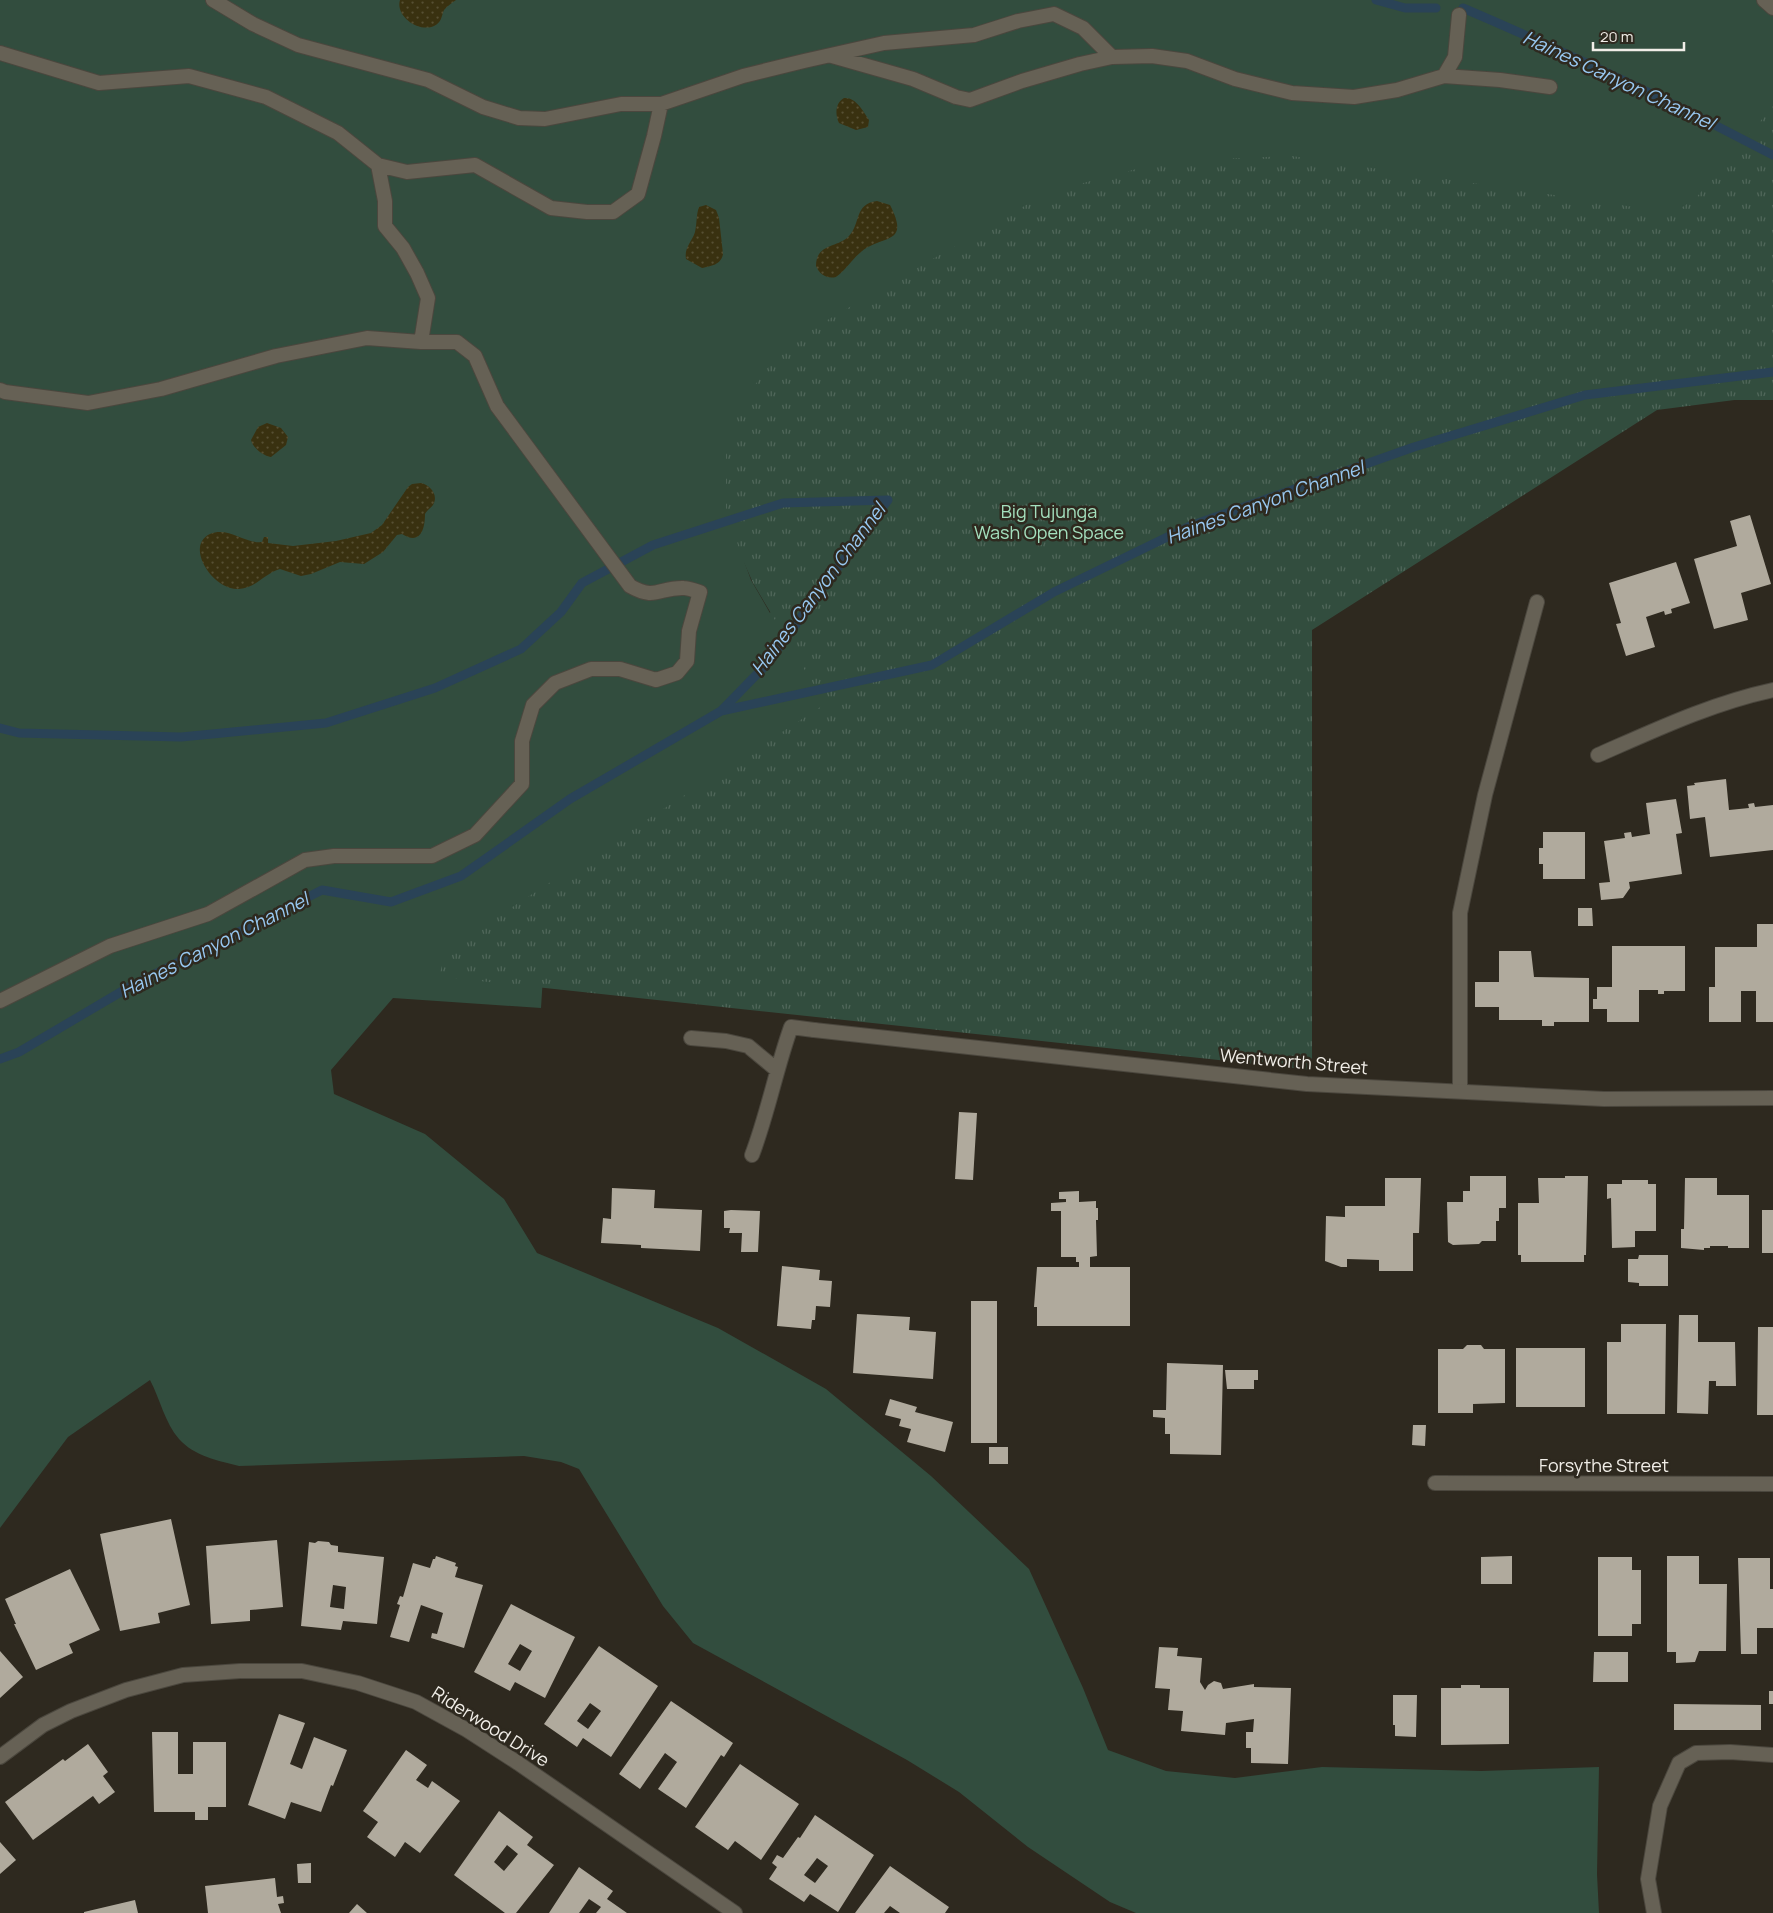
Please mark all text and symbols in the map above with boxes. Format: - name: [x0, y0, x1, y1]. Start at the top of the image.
- scale bar: [1593, 20, 1684, 52]
- water label: Haines Canyon Channel: [1519, 24, 1721, 137]
- text: 20 m: [1600, 26, 1633, 47]
- water label: Haines Canyon Channel: [1163, 453, 1370, 550]
- water label: Haines Canyon Channel: [745, 496, 893, 680]
- park label: Big Tujunga Wash Open Space: [974, 499, 1124, 544]
- water label: Haines Canyon Channel: [115, 885, 315, 1004]
- street label: Wentworth Street: [1219, 1043, 1369, 1079]
- street label: Forsythe Street: [1539, 1453, 1669, 1477]
- street label: Riderwood Drive: [428, 1680, 554, 1772]

